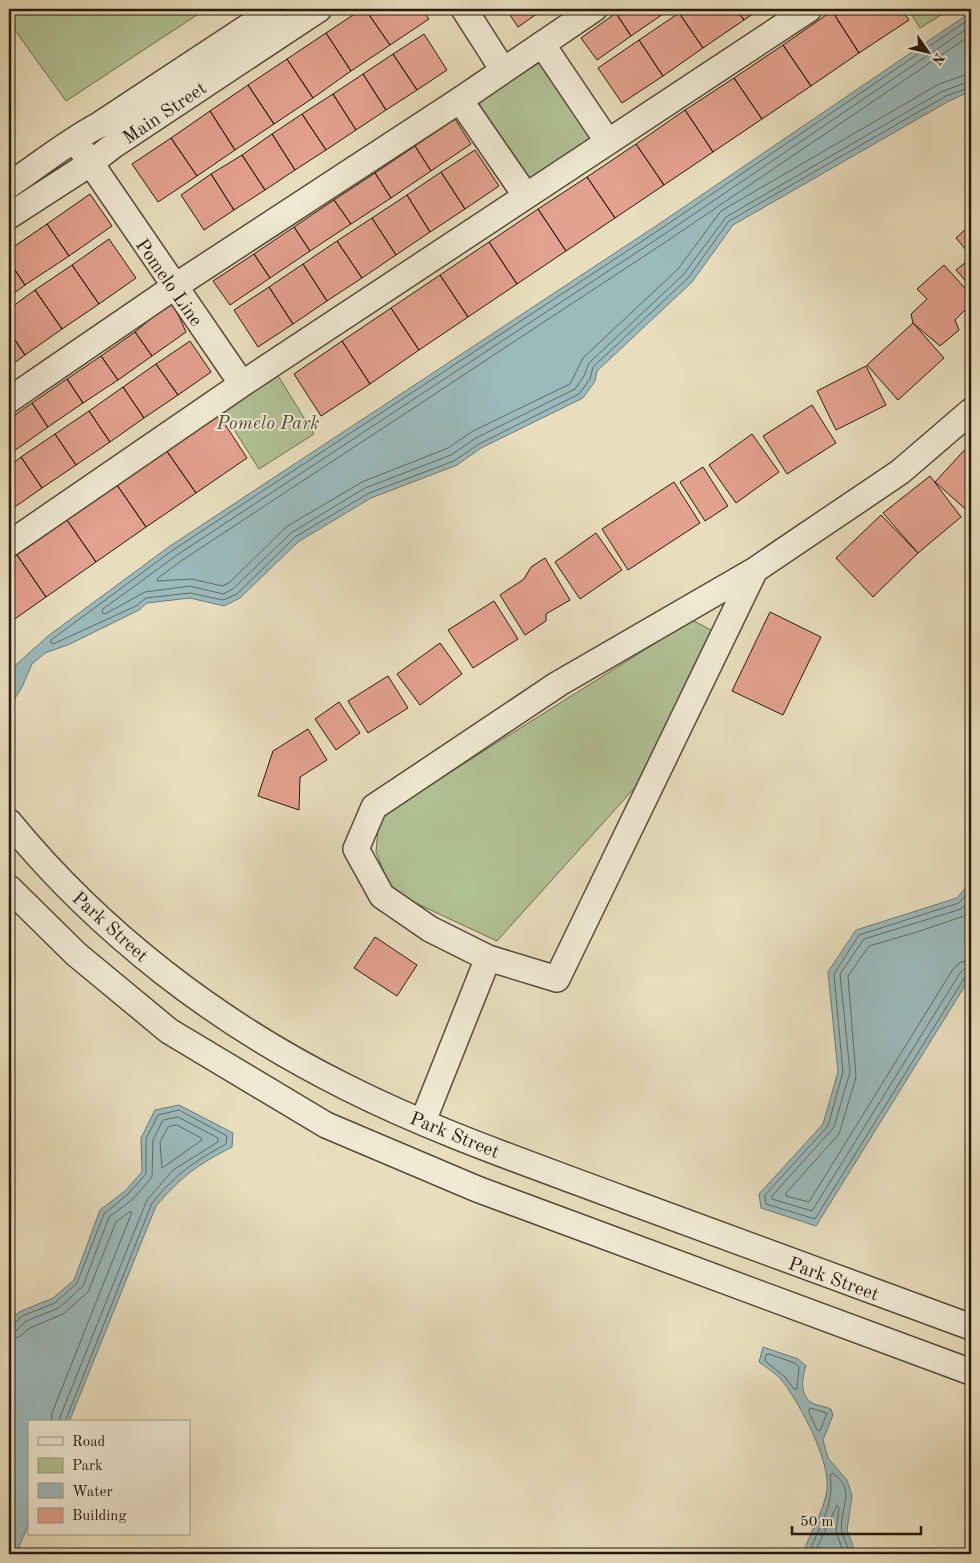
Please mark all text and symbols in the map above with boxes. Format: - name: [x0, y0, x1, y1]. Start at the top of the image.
- north arrow: [902, 28, 952, 78]
- text: N: [929, 50, 947, 67]
- street label: Main Street: [120, 79, 211, 149]
- street label: Pomelo Line: [131, 236, 205, 331]
- park label: Pomelo Park: [215, 415, 320, 434]
- street label: Park Street: [68, 889, 151, 967]
- street label: Park Street: [407, 1110, 502, 1163]
- street label: Park Street: [785, 1255, 881, 1305]
- legend: [28, 1420, 190, 1536]
- text: Road: [72, 1435, 106, 1450]
- text: Park: [72, 1459, 103, 1474]
- text: Water: [72, 1485, 113, 1500]
- scale bar: [792, 1503, 921, 1535]
- text: Building: [72, 1509, 127, 1524]
- text: 50 m: [800, 1515, 834, 1530]

